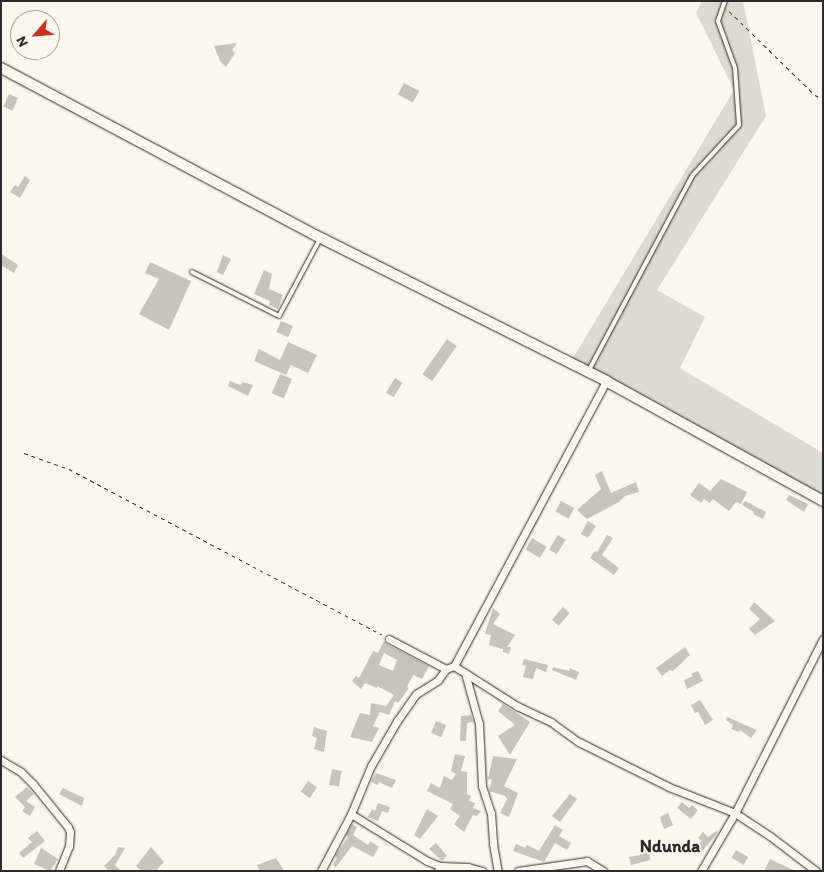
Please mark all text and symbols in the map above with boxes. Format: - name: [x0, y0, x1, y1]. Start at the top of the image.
- north arrow: [10, 10, 60, 60]
- text: N: [12, 34, 32, 50]
- district label: Ndunda: [640, 835, 700, 857]

